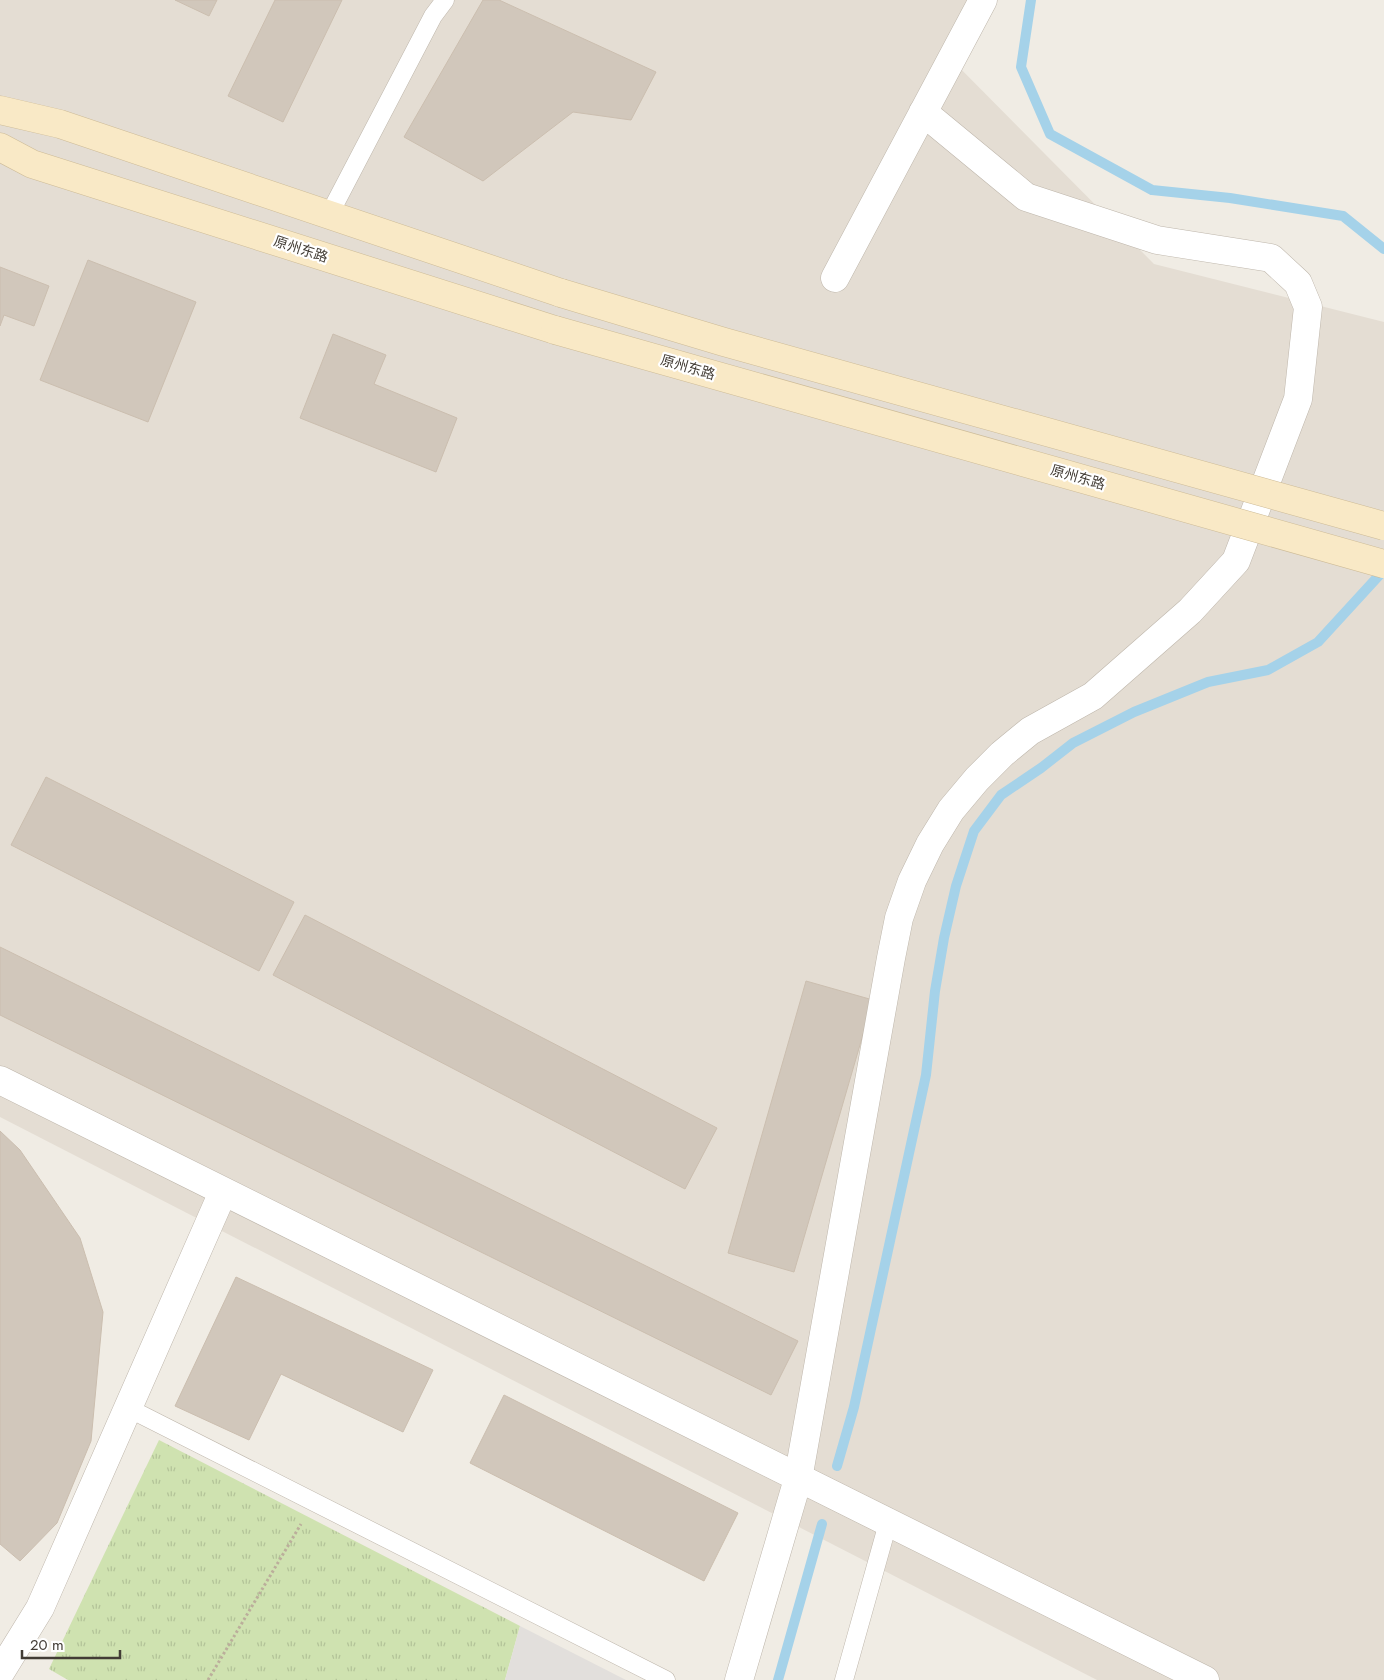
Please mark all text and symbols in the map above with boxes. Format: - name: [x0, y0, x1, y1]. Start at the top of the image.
- street label: 原州东路: [271, 231, 331, 267]
- street label: 原州东路: [658, 350, 718, 384]
- street label: 原州东路: [1048, 460, 1108, 494]
- scale bar: [22, 1628, 120, 1660]
- text: 20 m: [30, 1634, 64, 1656]

